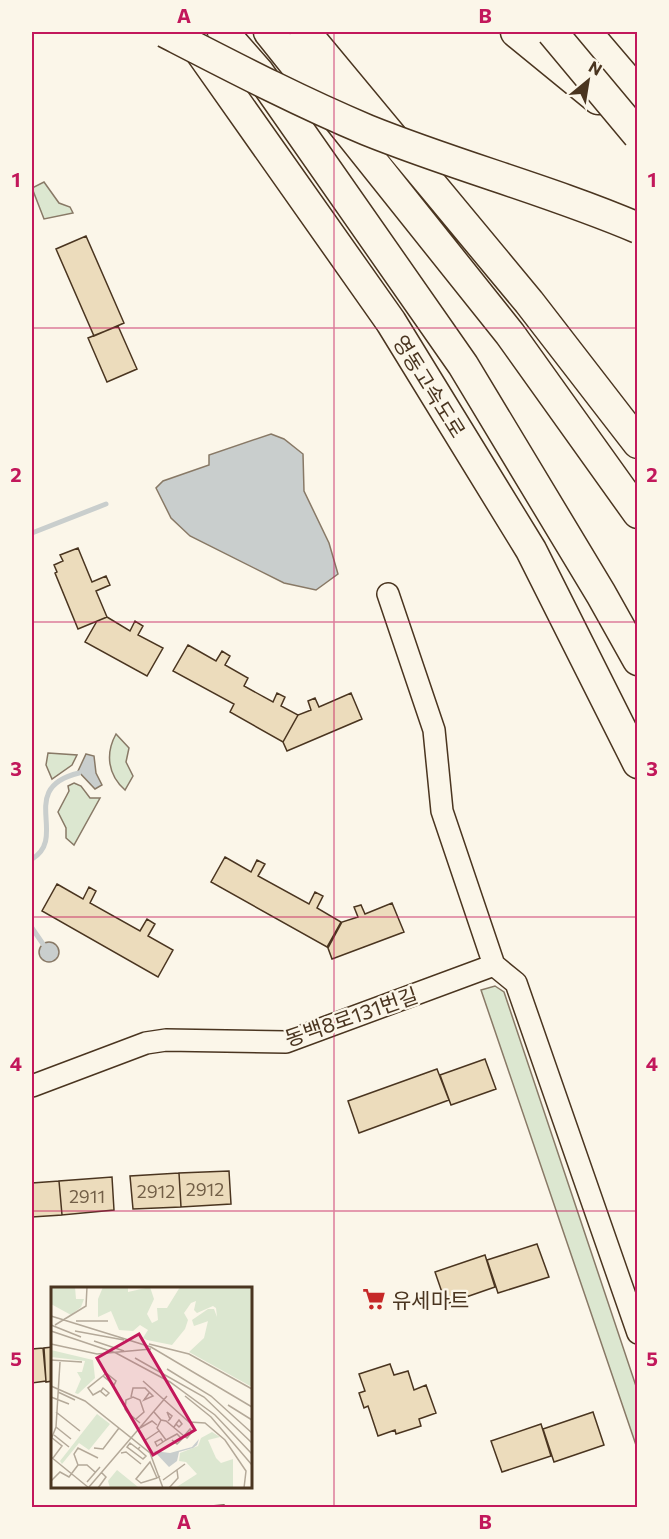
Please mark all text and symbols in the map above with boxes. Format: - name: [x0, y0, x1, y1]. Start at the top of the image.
- text: A: [177, 3, 191, 27]
- text: B: [478, 3, 492, 27]
- north arrow: [558, 51, 618, 111]
- text: N: [586, 56, 606, 79]
- text: 1: [11, 167, 21, 191]
- text: 1: [647, 167, 657, 191]
- street label: 영동고속도로: [389, 330, 471, 442]
- text: 2: [10, 462, 22, 486]
- text: 2: [646, 462, 658, 486]
- text: 3: [10, 756, 22, 780]
- text: 3: [646, 756, 658, 780]
- street label: 동백8로131번길: [281, 982, 421, 1050]
- text: 4: [10, 1051, 22, 1075]
- text: 4: [646, 1051, 658, 1075]
- house number: 2912: [186, 1178, 224, 1200]
- house number: 2912: [137, 1180, 175, 1202]
- house number: 2911: [69, 1185, 105, 1207]
- supermarket icon: 유세마트: [361, 1286, 387, 1312]
- inset map: [51, 1287, 252, 1488]
- place label: 유세마트: [392, 1287, 469, 1312]
- text: 5: [10, 1346, 22, 1370]
- text: 5: [646, 1346, 658, 1370]
- text: A: [177, 1509, 191, 1533]
- text: B: [478, 1509, 492, 1533]

